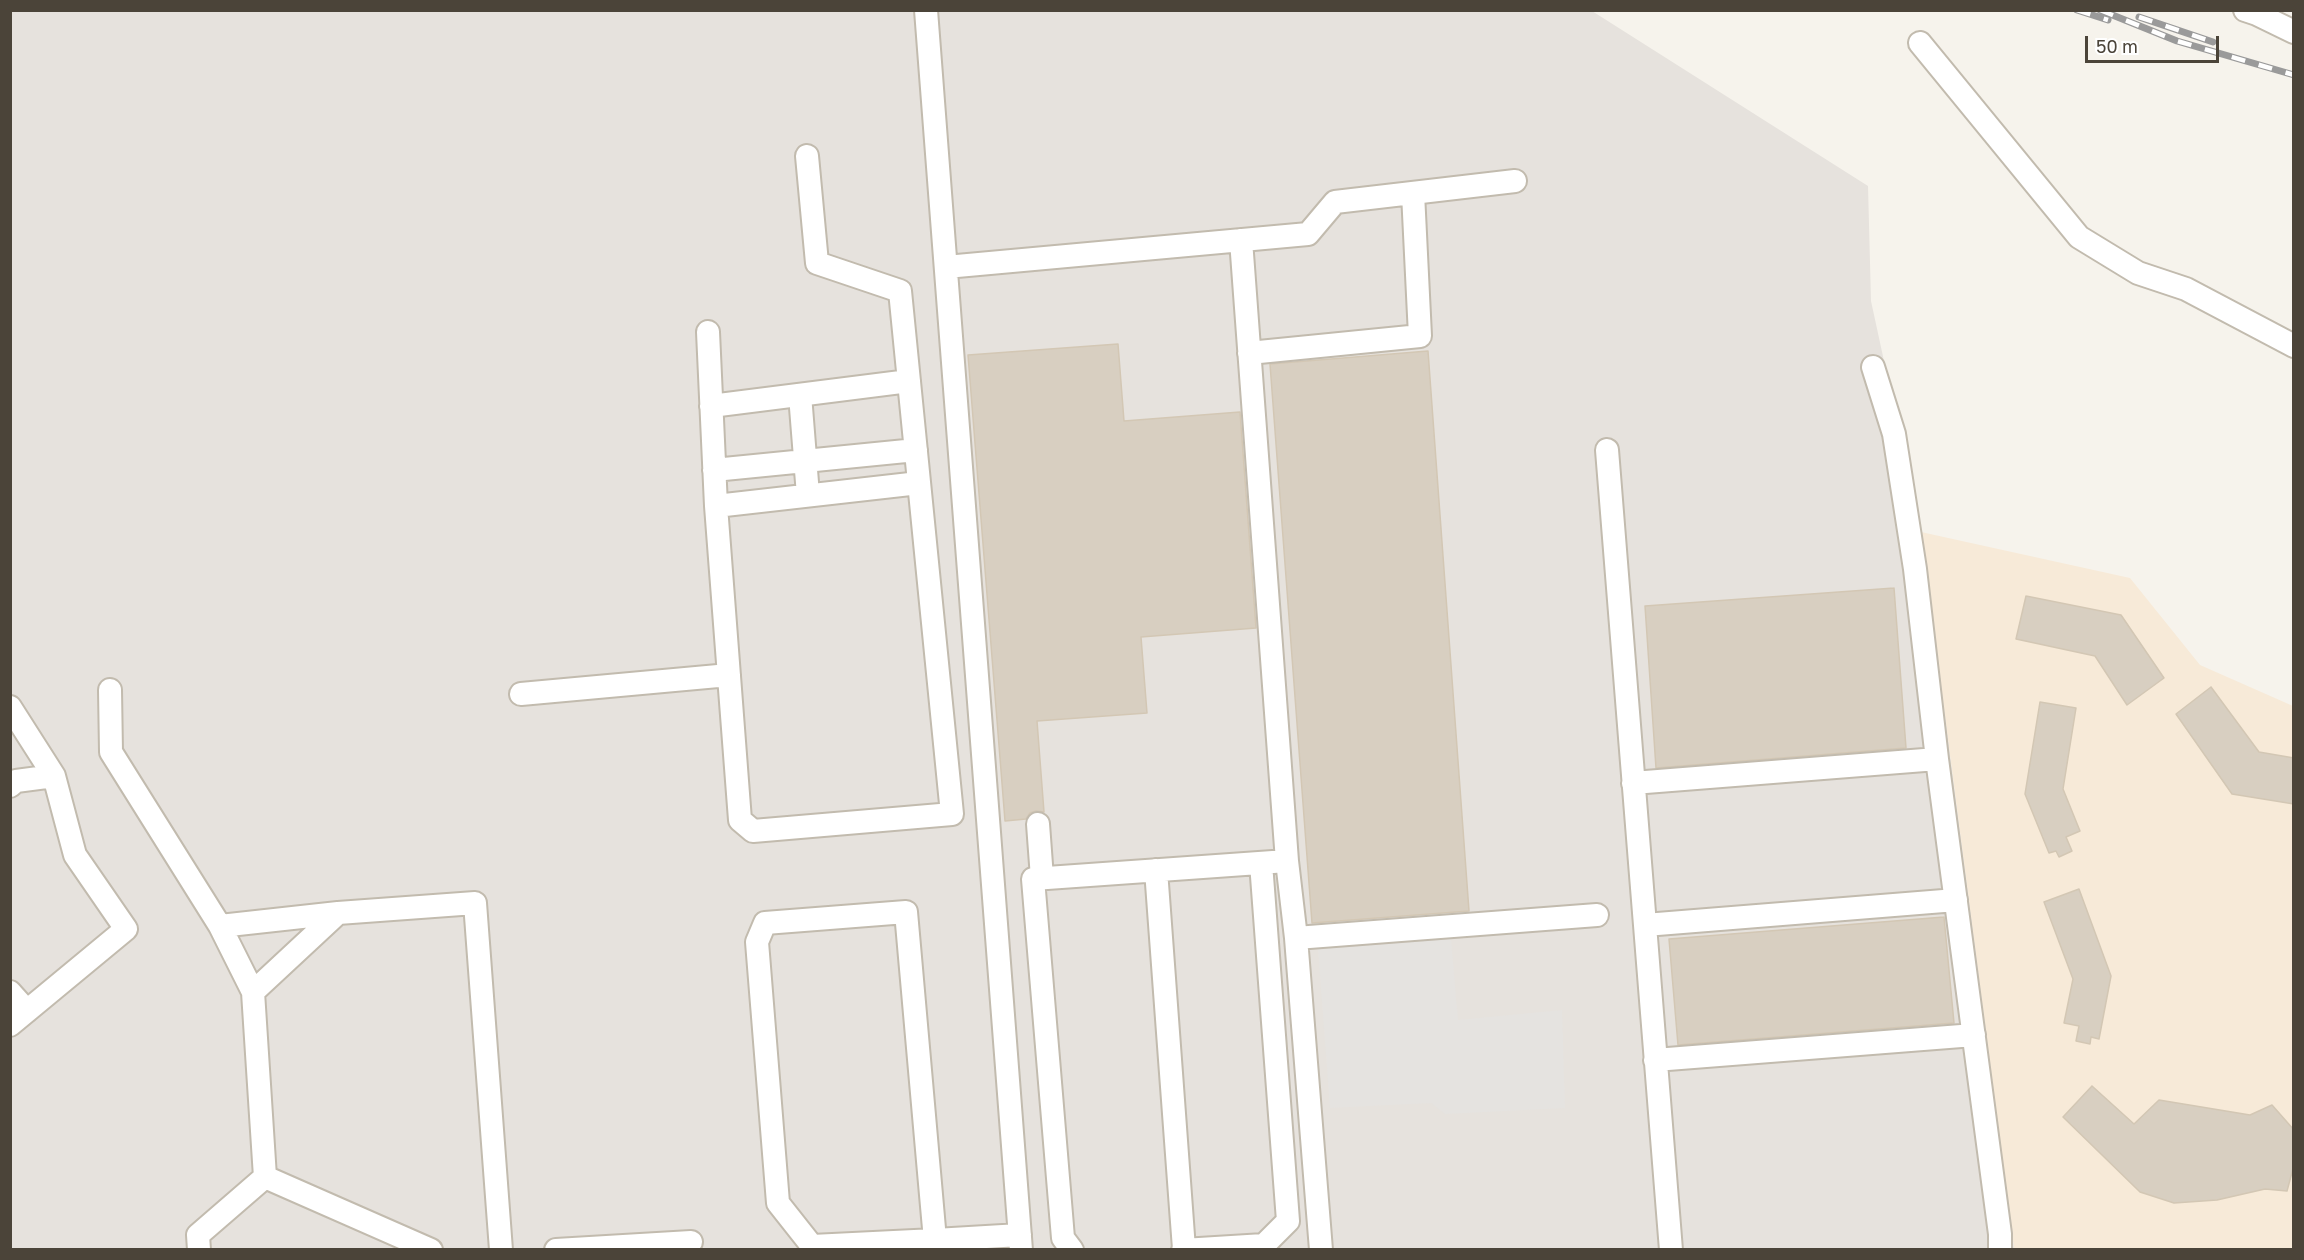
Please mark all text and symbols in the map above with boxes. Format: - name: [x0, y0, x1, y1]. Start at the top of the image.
- scale bar: [2088, 24, 2222, 62]
- text: 50 m: [2096, 35, 2138, 57]

